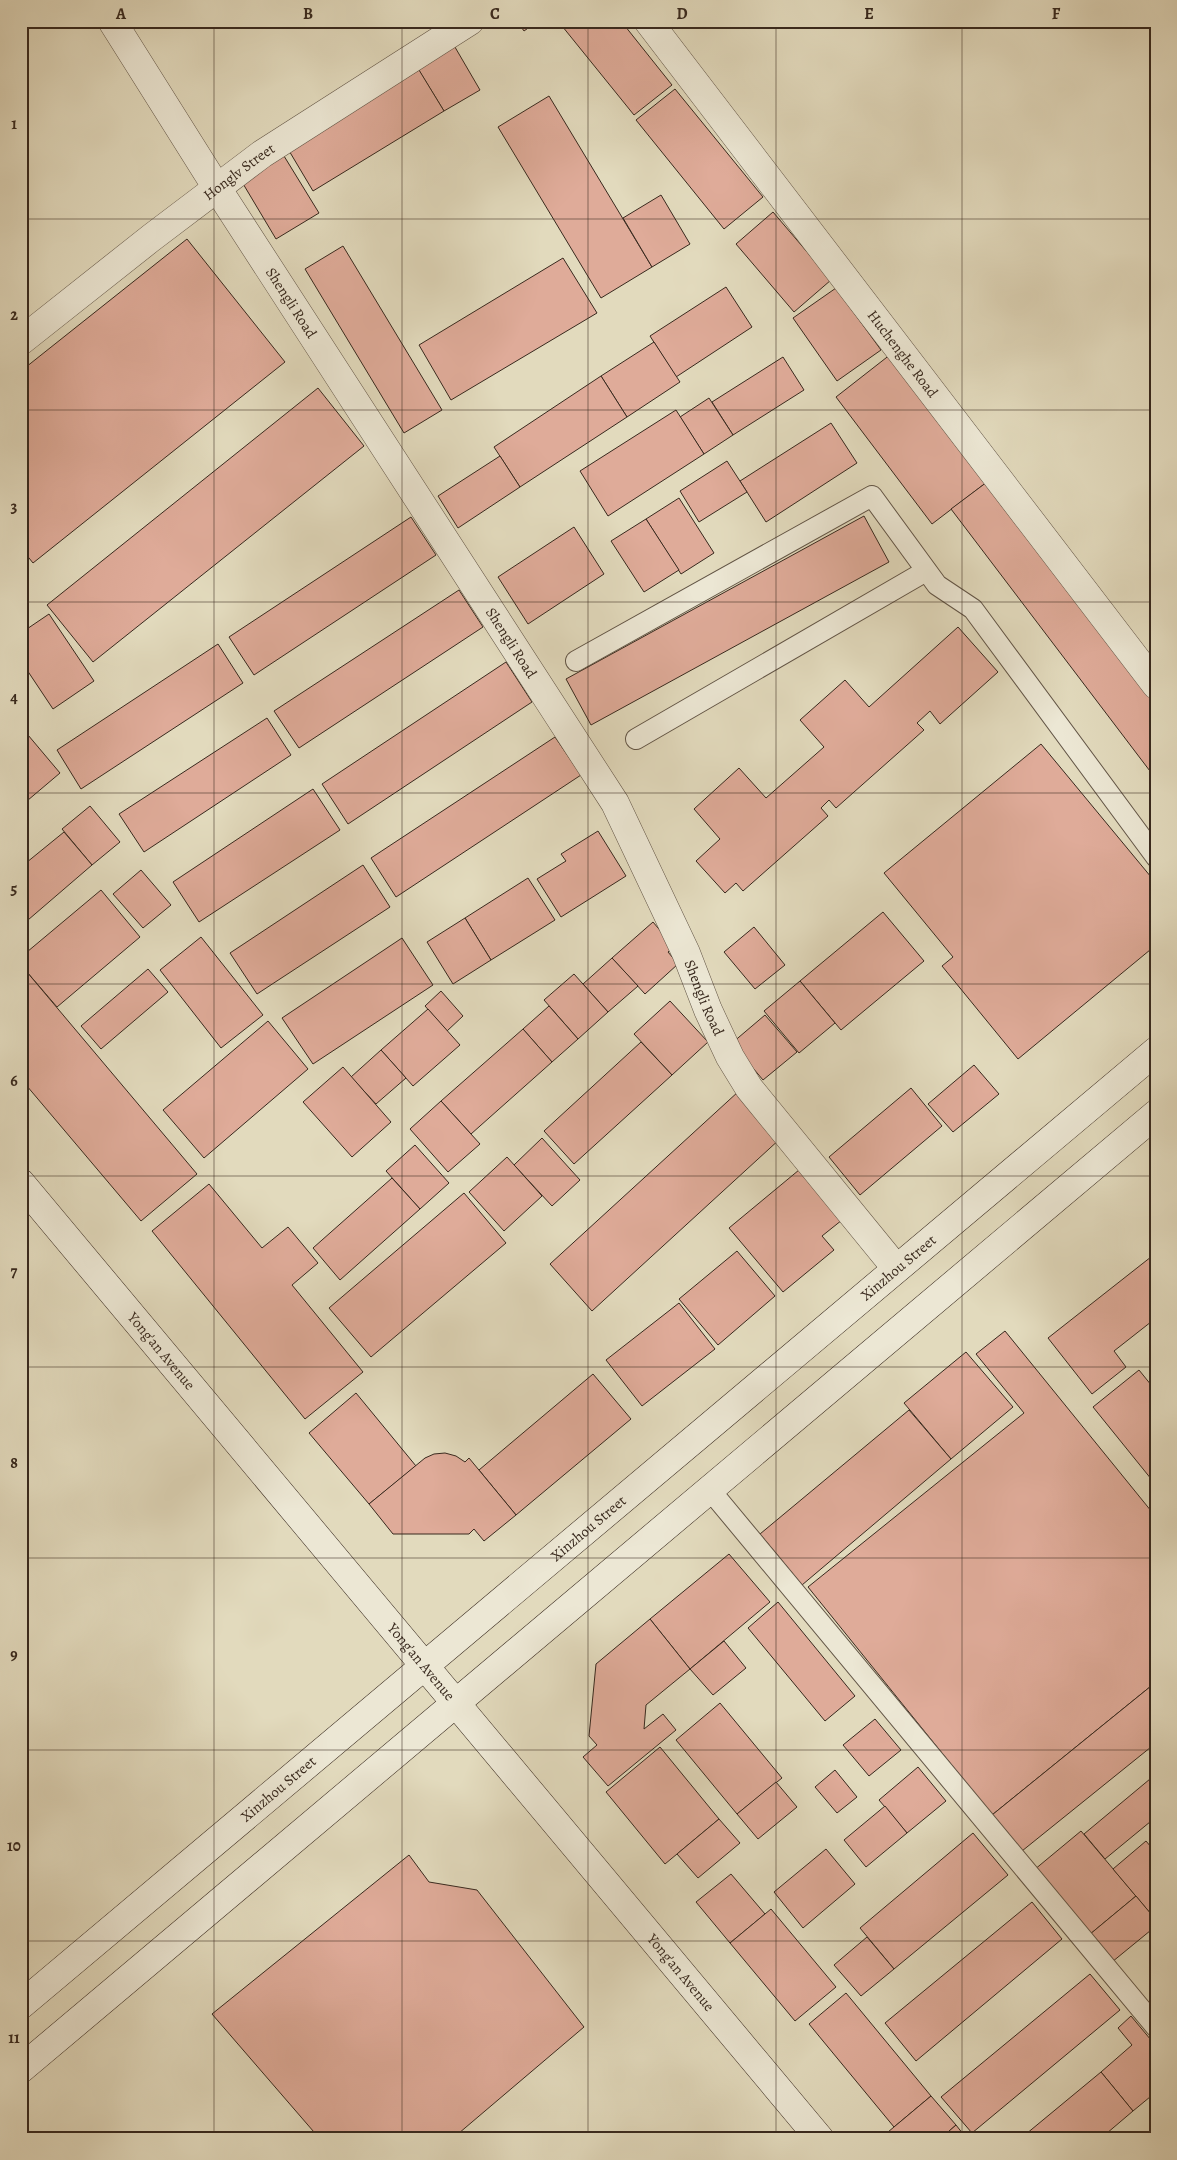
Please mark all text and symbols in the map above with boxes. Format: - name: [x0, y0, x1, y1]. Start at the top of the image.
- text: A: [115, 3, 127, 25]
- text: B: [303, 3, 313, 25]
- text: C: [490, 3, 500, 25]
- text: D: [676, 3, 688, 25]
- text: E: [864, 3, 874, 25]
- text: F: [1052, 3, 1061, 25]
- text: 1: [11, 113, 17, 135]
- street label: Honglv Street: [199, 138, 279, 205]
- street label: Shengli Road: [261, 264, 322, 343]
- text: 2: [10, 304, 18, 326]
- street label: Huchenghe Road: [863, 306, 943, 402]
- text: 3: [11, 496, 18, 518]
- street label: Shengli Road: [481, 604, 542, 683]
- text: 4: [10, 687, 18, 709]
- text: 5: [11, 878, 18, 900]
- street label: Shengli Road: [680, 957, 729, 1040]
- text: 6: [10, 1070, 18, 1092]
- street label: Xinzhou Street: [856, 1230, 940, 1305]
- text: 7: [11, 1261, 18, 1283]
- street label: Yong'an Avenue: [122, 1307, 200, 1394]
- text: 8: [10, 1452, 18, 1474]
- street label: Xinzhou Street: [546, 1491, 630, 1566]
- street label: Yong'an Avenue: [382, 1618, 460, 1705]
- text: 9: [10, 1644, 18, 1666]
- street label: Xinzhou Street: [236, 1751, 320, 1826]
- text: 10: [7, 1835, 21, 1857]
- street label: Yong'an Avenue: [642, 1929, 719, 2016]
- text: 11: [8, 2027, 20, 2049]

